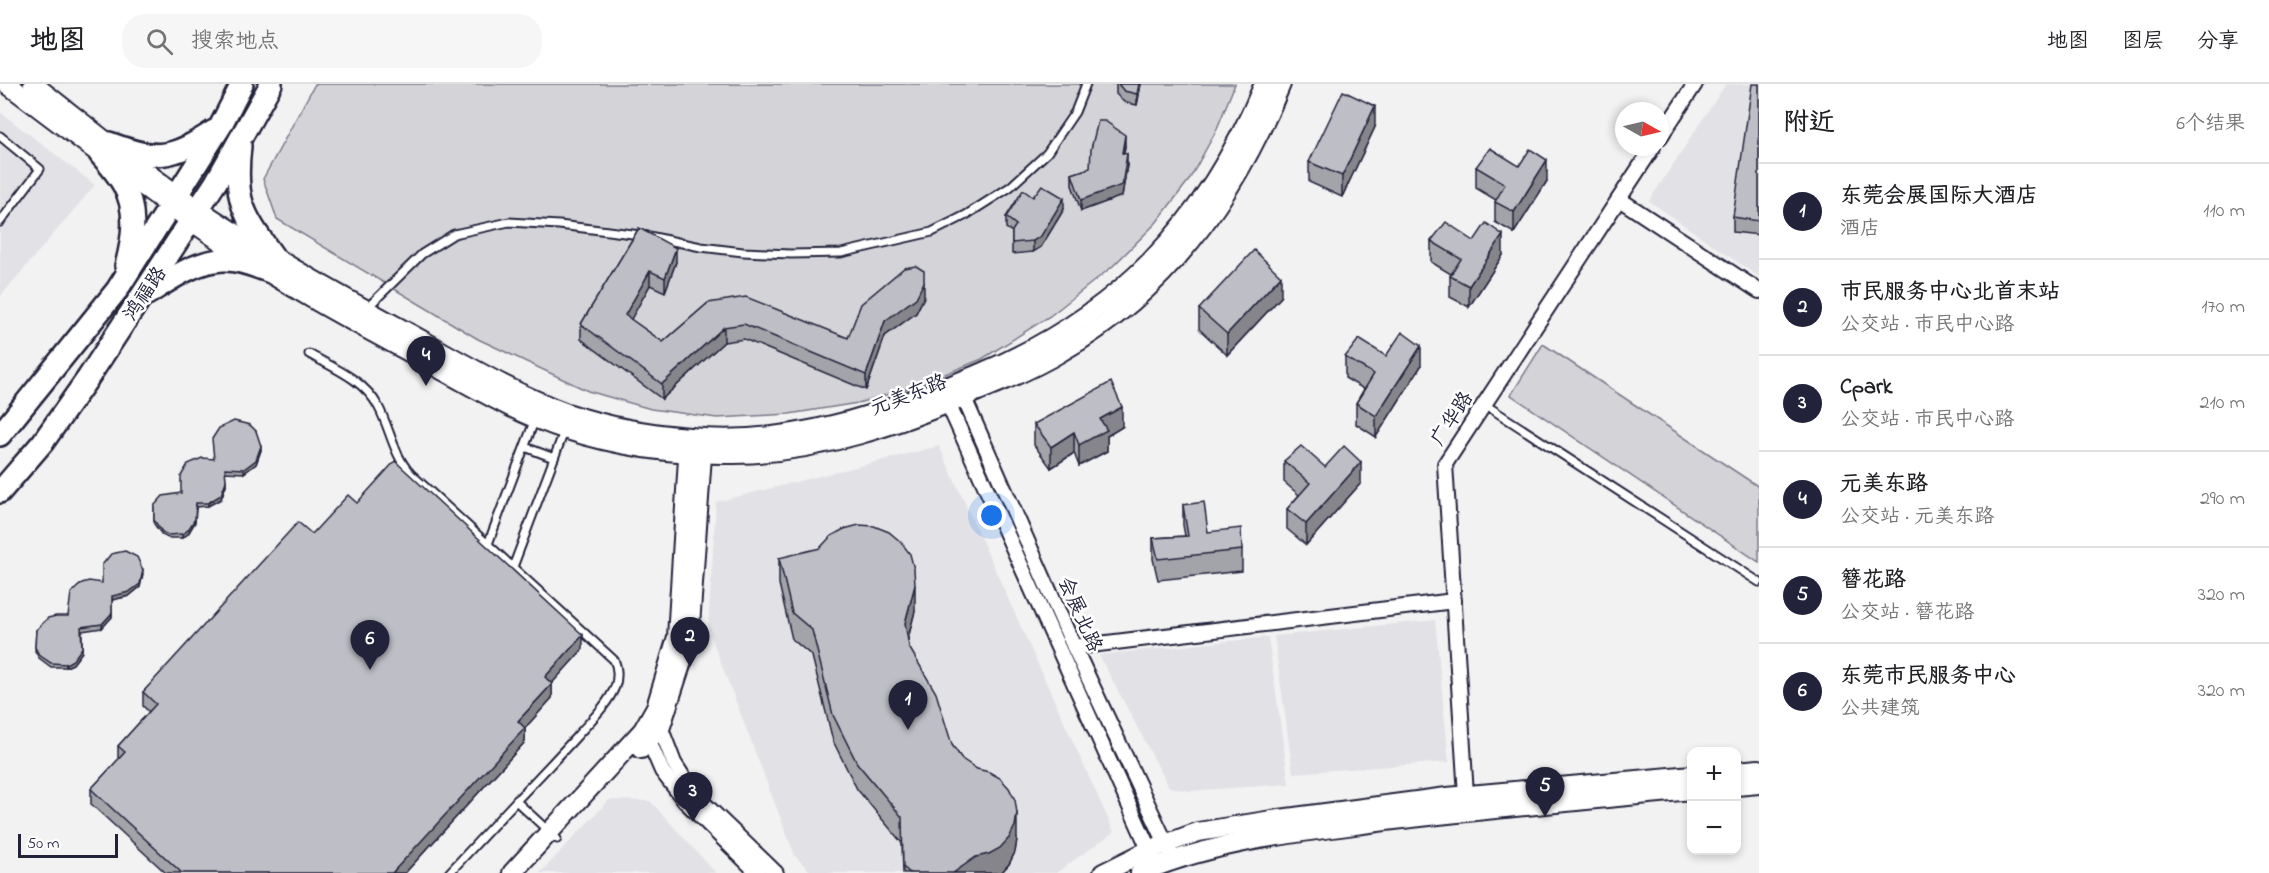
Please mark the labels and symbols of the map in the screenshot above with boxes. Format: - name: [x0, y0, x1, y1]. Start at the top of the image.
- north arrow: [1615, 102, 1669, 156]
- street label: 鸿福路: [117, 261, 175, 327]
- pin: 4: [406, 336, 446, 386]
- street label: 元美东路: [866, 368, 952, 424]
- street label: 广华路: [1425, 385, 1482, 452]
- your location: [977, 501, 1006, 530]
- street label: 会展北路: [1049, 573, 1109, 658]
- pin: 2: [670, 618, 710, 667]
- pin: 6: [350, 620, 389, 670]
- pin: 1: [888, 680, 928, 730]
- pin: 5: [1526, 768, 1564, 817]
- pin: 3: [674, 772, 712, 822]
- scale bar: [18, 831, 118, 858]

